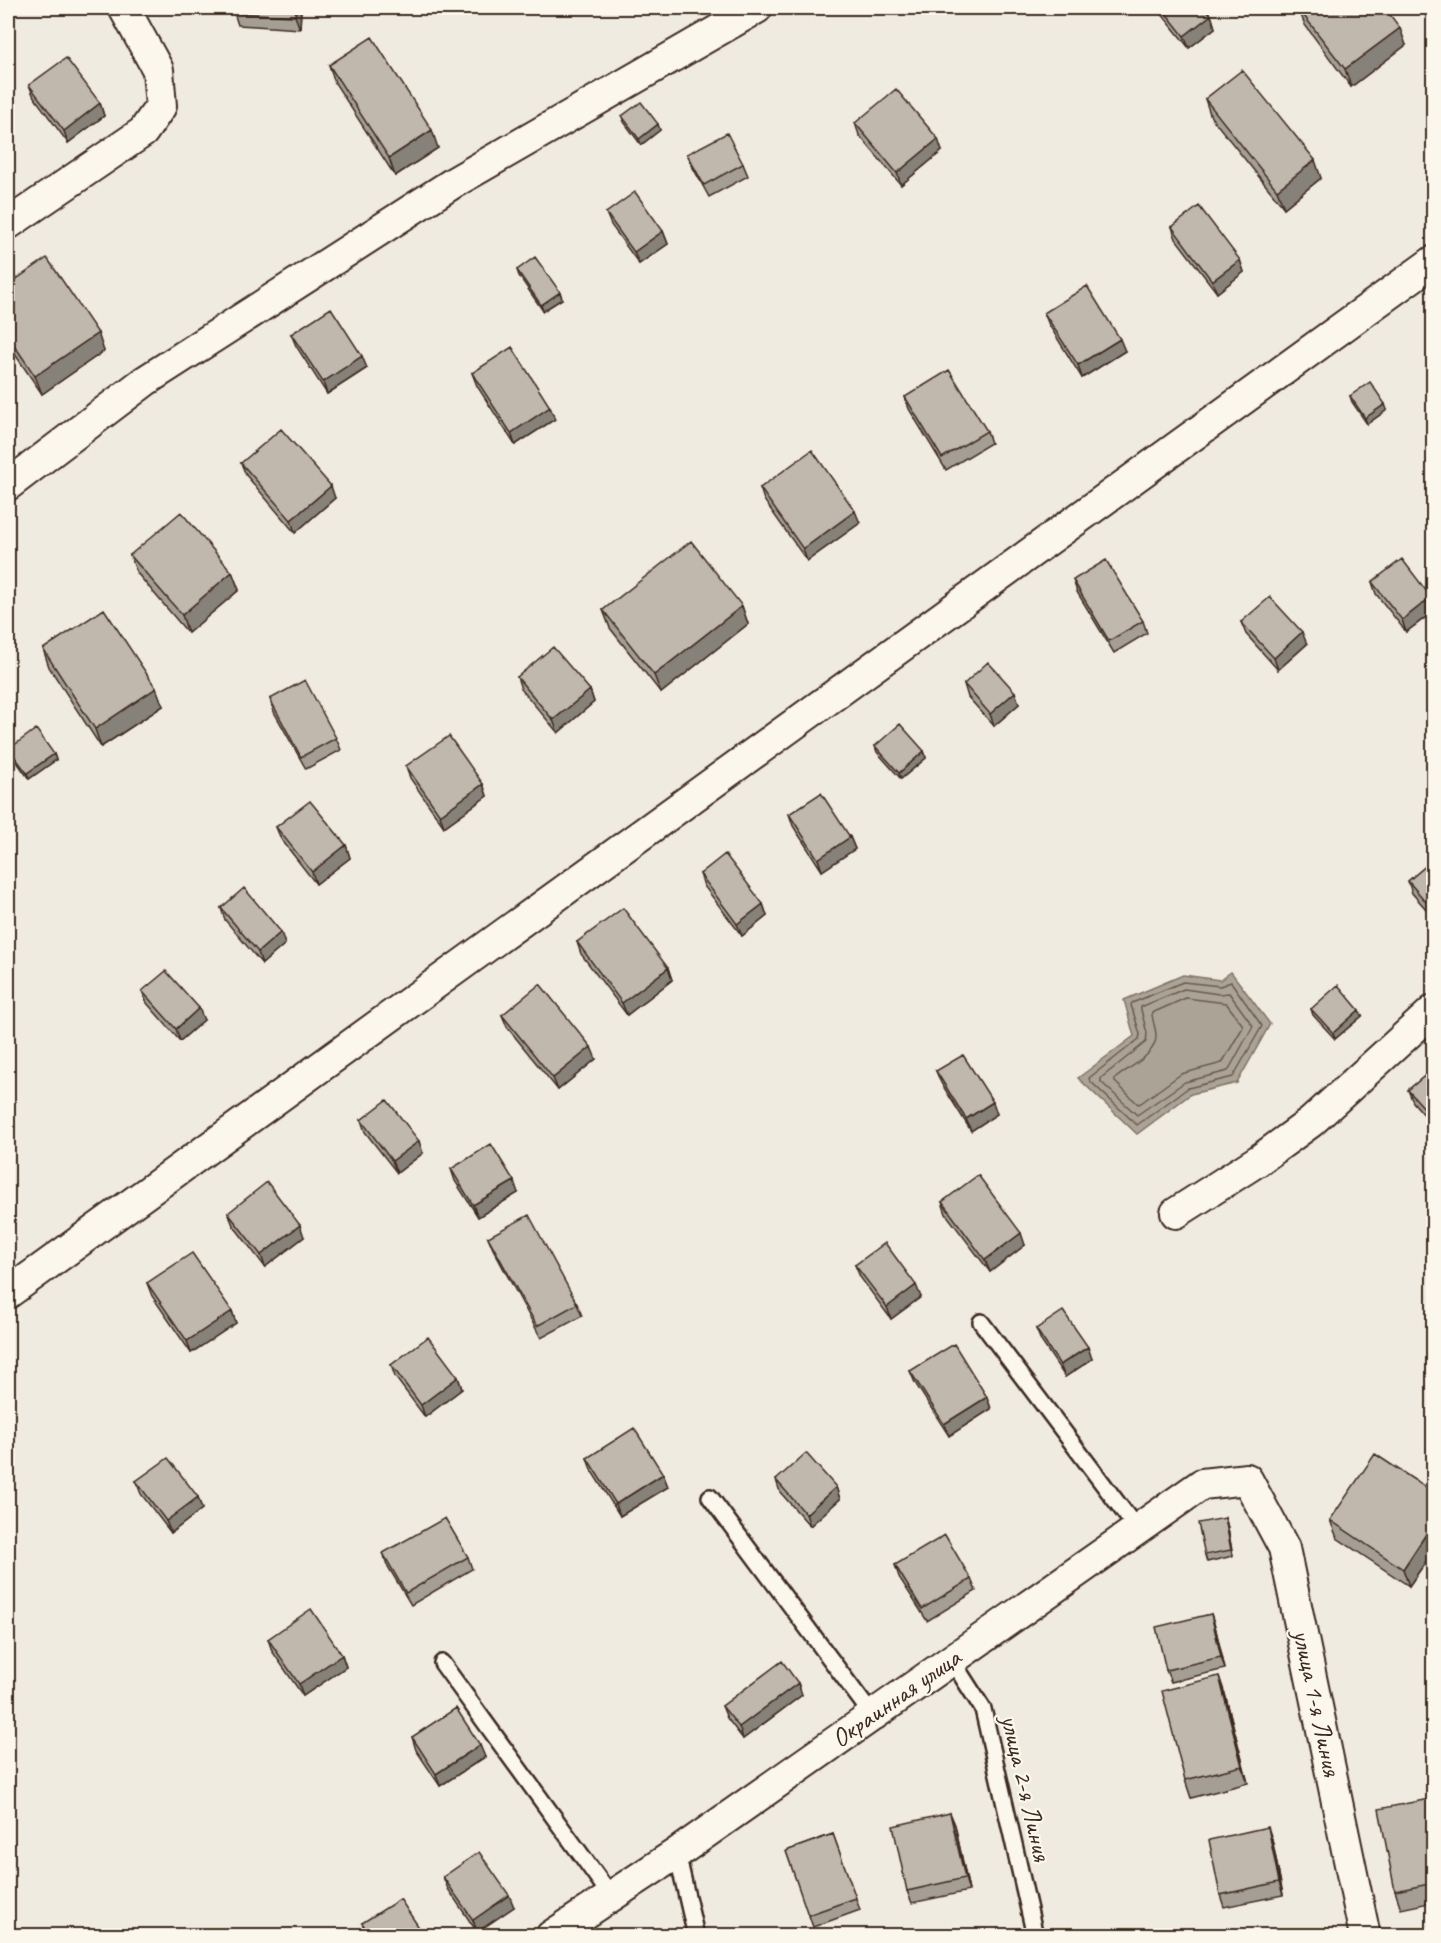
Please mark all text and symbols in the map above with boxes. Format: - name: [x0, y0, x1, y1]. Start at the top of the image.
- street label: улица 1-я Линия: [1285, 1625, 1349, 1781]
- street label: Окраинная улица: [825, 1640, 969, 1755]
- street label: улица 2-я Линия: [993, 1710, 1059, 1866]

